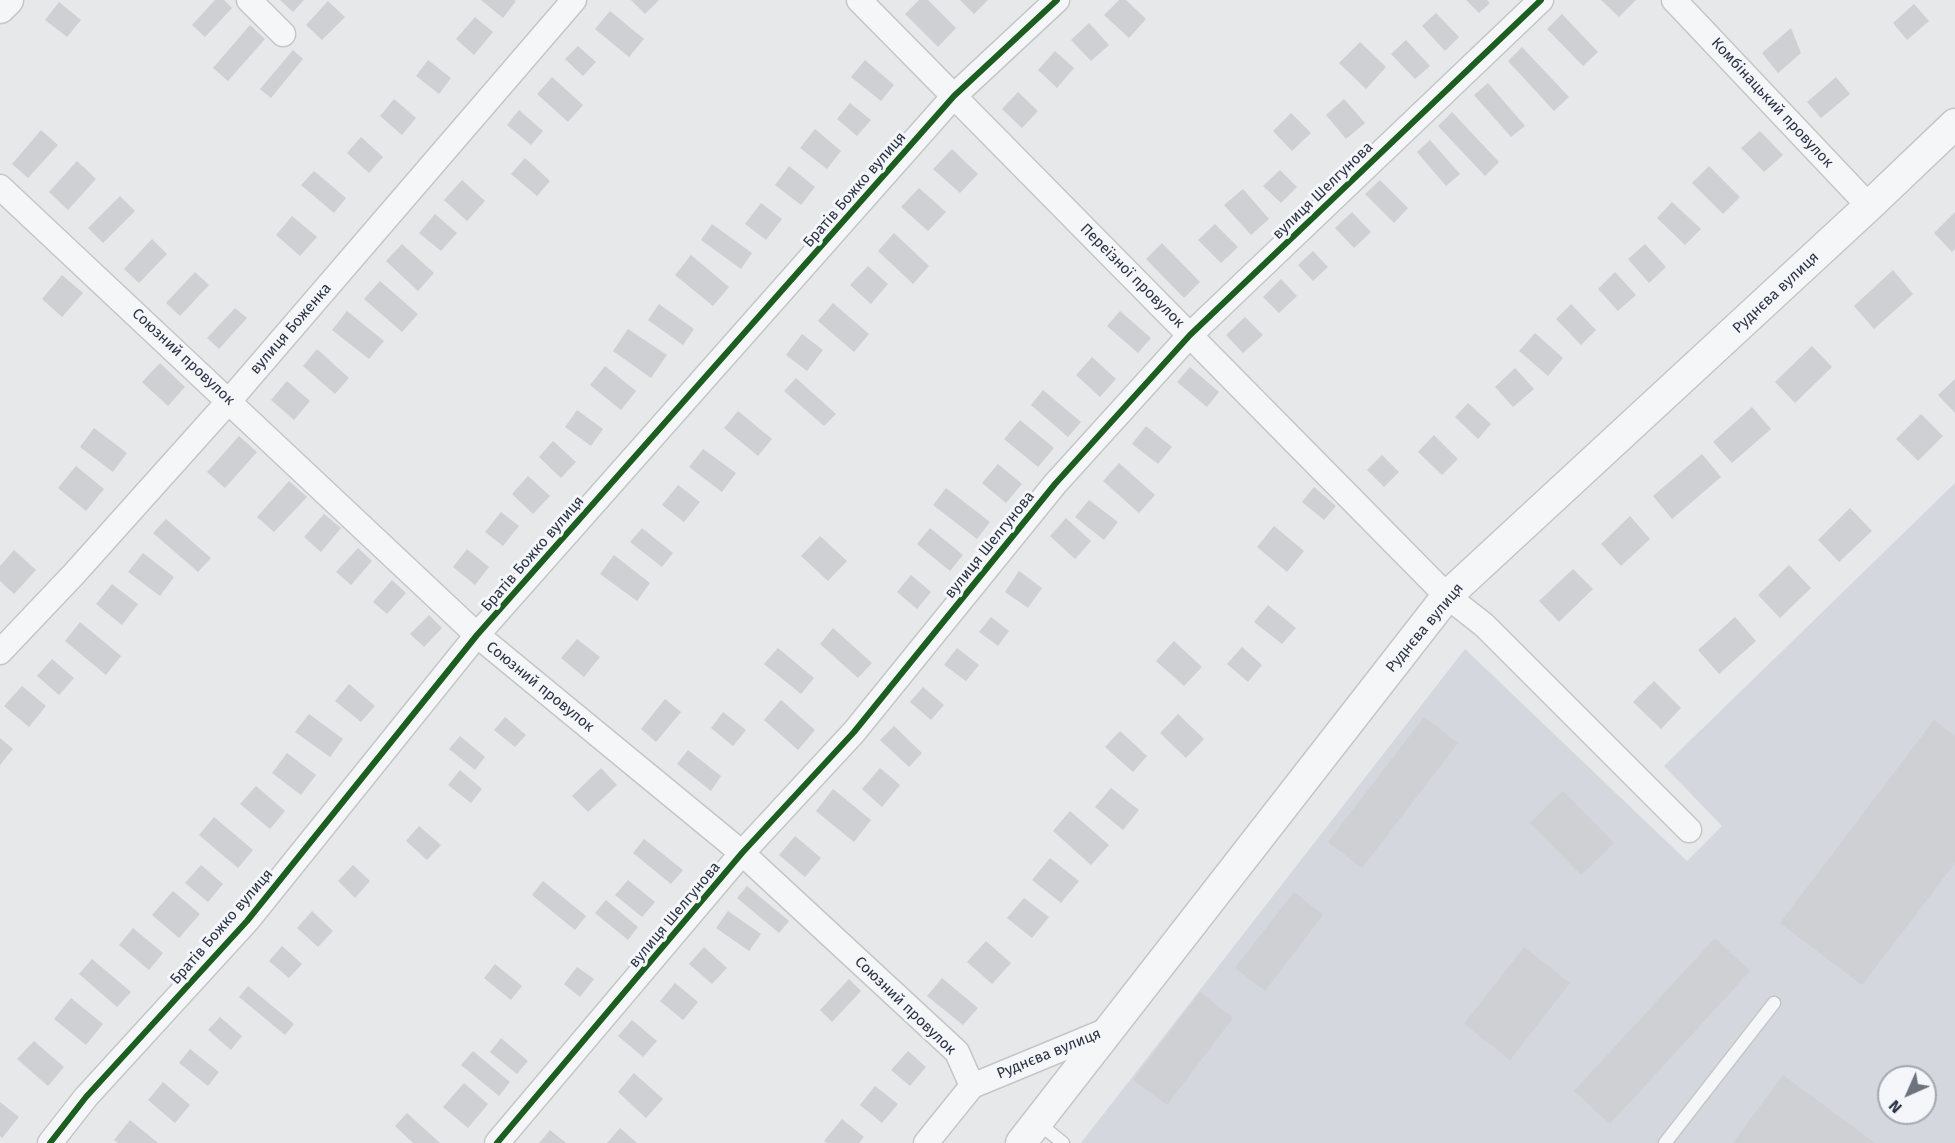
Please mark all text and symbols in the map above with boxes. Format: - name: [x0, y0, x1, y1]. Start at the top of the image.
- street label: Комбінацький провулок: [1707, 34, 1837, 172]
- street label: Братів Божко вулиця: [800, 128, 910, 252]
- street label: вулиця Шелгунова: [1269, 138, 1377, 244]
- street label: Переїзної провулок: [1076, 220, 1188, 332]
- street label: Руднєва вулиця: [1729, 249, 1823, 337]
- street label: вулиця Боженка: [247, 280, 335, 378]
- street label: Союзний провулок: [128, 305, 238, 409]
- street label: вулиця Шелгунова: [941, 488, 1039, 602]
- street label: Братів Божко вулиця: [478, 492, 588, 616]
- street label: Руднєва вулиця: [1382, 580, 1468, 676]
- street label: Союзний провулок: [482, 638, 598, 736]
- street label: вулиця Шелгунова: [625, 858, 725, 972]
- street label: Братів Божко вулиця: [167, 865, 277, 989]
- street label: Союзний провулок: [851, 953, 959, 1059]
- street label: Руднєва вулиця: [994, 1025, 1104, 1083]
- north arrow: [1877, 1065, 1937, 1125]
- text: N: [1885, 1096, 1906, 1117]

